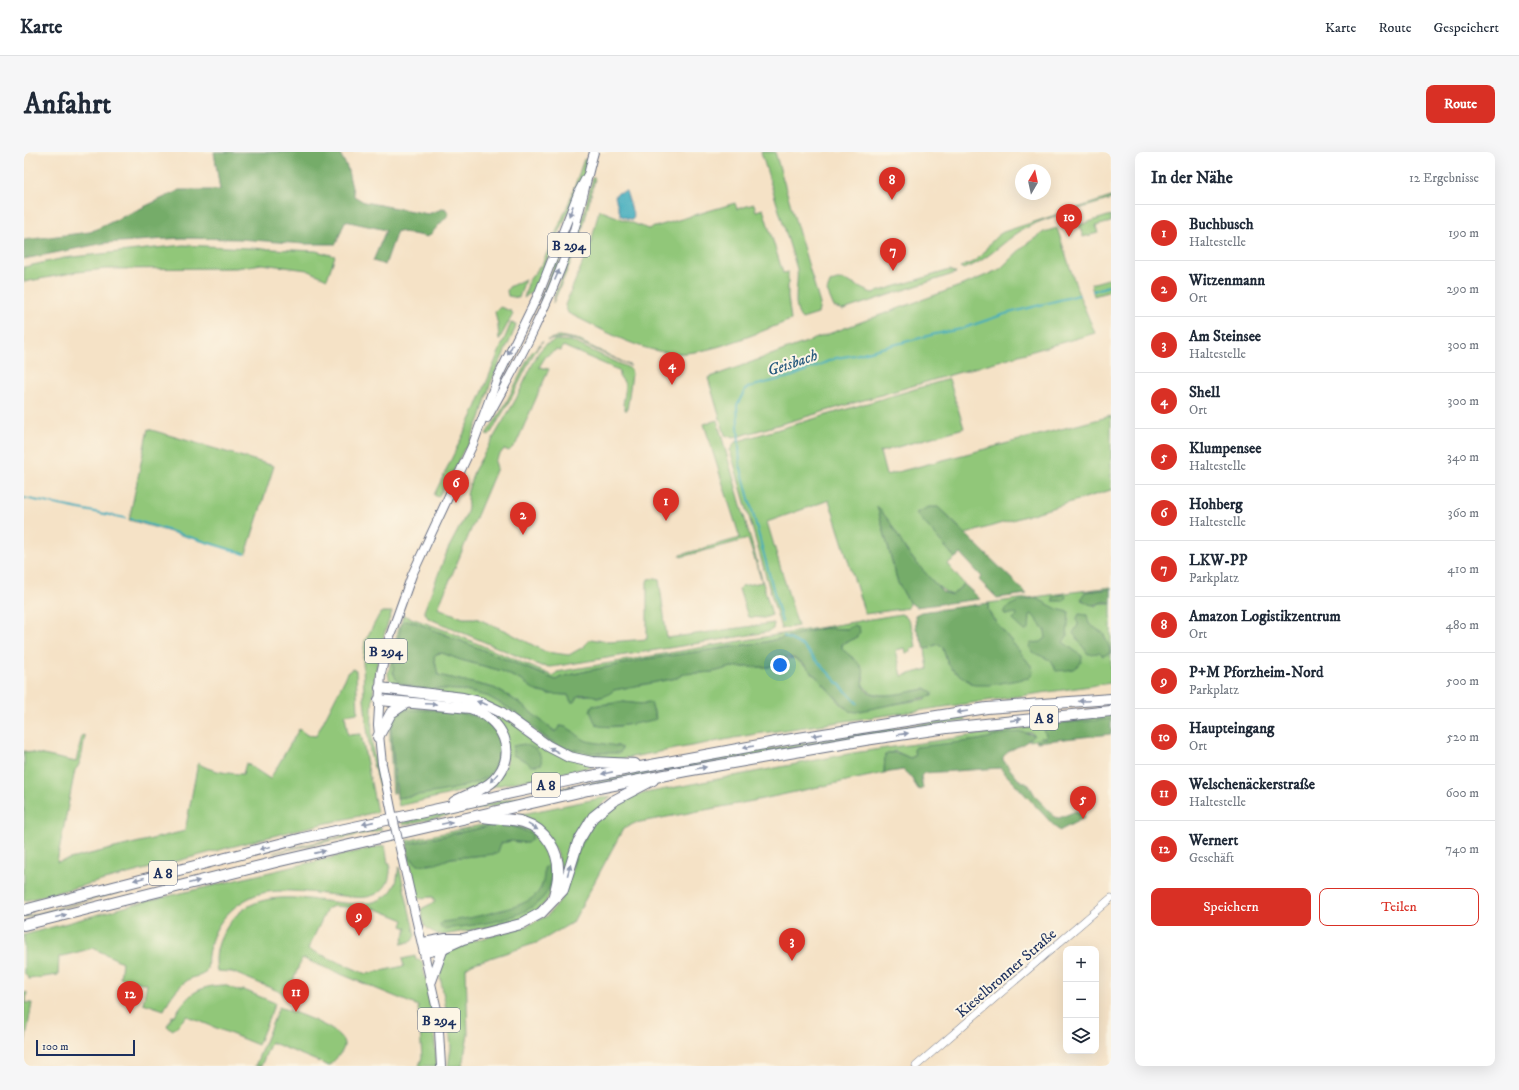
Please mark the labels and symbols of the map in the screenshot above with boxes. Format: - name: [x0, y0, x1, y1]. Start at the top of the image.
- north arrow: [1015, 164, 1051, 200]
- pin: 8: [879, 167, 905, 200]
- pin: 10: [1056, 204, 1082, 237]
- one-way arrow: [568, 206, 574, 218]
- road number: B 294: [548, 233, 590, 257]
- pin: 7: [880, 238, 906, 271]
- one-way arrow: [555, 269, 561, 281]
- one-way arrow: [507, 345, 513, 356]
- water label: Geisbach: [765, 345, 820, 381]
- pin: 4: [659, 352, 685, 385]
- pin: 6: [443, 470, 469, 503]
- pin: 1: [653, 488, 679, 521]
- pin: 2: [510, 502, 536, 535]
- road number: B 294: [365, 639, 407, 663]
- your location: [770, 655, 790, 675]
- one-way arrow: [1077, 698, 1090, 704]
- one-way arrow: [425, 700, 437, 707]
- one-way arrow: [476, 700, 488, 706]
- road number: A 8: [1030, 706, 1058, 730]
- one-way arrow: [955, 709, 968, 715]
- one-way arrow: [1010, 717, 1022, 724]
- one-way arrow: [897, 731, 910, 737]
- one-way arrow: [811, 732, 823, 738]
- one-way arrow: [742, 744, 754, 750]
- one-way arrow: [548, 746, 560, 753]
- one-way arrow: [695, 765, 707, 771]
- one-way arrow: [601, 770, 613, 776]
- one-way arrow: [490, 773, 499, 784]
- road number: A 8: [532, 773, 560, 797]
- pin: 5: [1070, 786, 1096, 819]
- one-way arrow: [441, 820, 453, 826]
- one-way arrow: [362, 821, 374, 827]
- one-way arrow: [528, 823, 538, 831]
- one-way arrow: [259, 845, 271, 851]
- one-way arrow: [314, 848, 326, 854]
- road number: A 8: [149, 861, 177, 885]
- one-way arrow: [566, 864, 572, 876]
- one-way arrow: [132, 876, 144, 882]
- one-way arrow: [188, 879, 200, 885]
- pin: 9: [346, 903, 372, 936]
- one-way arrow: [55, 912, 67, 918]
- street label: Kieselbronner Straße: [952, 925, 1060, 1022]
- pin: 3: [779, 928, 805, 961]
- pin: 11: [283, 979, 309, 1012]
- pin: 12: [117, 981, 143, 1014]
- road number: B 294: [418, 1008, 460, 1032]
- scale bar: [36, 1038, 135, 1057]

